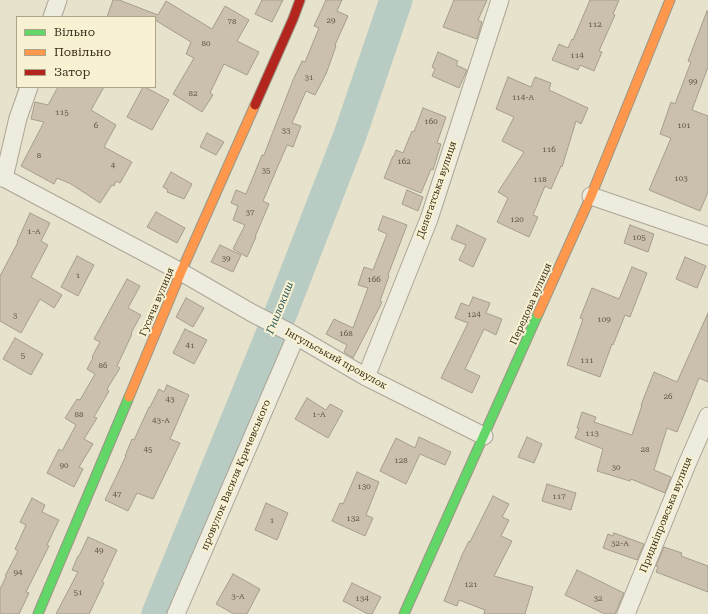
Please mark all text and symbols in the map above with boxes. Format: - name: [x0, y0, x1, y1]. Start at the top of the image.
- legend: [16, 16, 156, 88]
- house number: 29: [327, 16, 335, 26]
- house number: 78: [228, 17, 236, 27]
- house number: 112: [588, 20, 602, 30]
- text: Вільно: [54, 25, 95, 39]
- house number: 80: [202, 39, 210, 49]
- text: Повільно: [54, 45, 111, 59]
- house number: 114: [570, 51, 584, 61]
- text: Затор: [54, 65, 90, 79]
- house number: 31: [305, 73, 313, 83]
- house number: 99: [689, 77, 697, 87]
- house number: 82: [189, 89, 197, 99]
- house number: 114-А: [512, 93, 534, 103]
- house number: 115: [55, 108, 69, 118]
- house number: 160: [424, 117, 438, 127]
- house number: 6: [94, 121, 98, 131]
- house number: 101: [677, 121, 691, 131]
- house number: 33: [282, 126, 290, 136]
- street label: Делегатська вулиця: [415, 140, 459, 240]
- house number: 116: [542, 145, 556, 155]
- house number: 8: [37, 151, 41, 161]
- house number: 162: [397, 157, 411, 167]
- house number: 4: [111, 161, 115, 171]
- house number: 35: [262, 166, 270, 176]
- house number: 103: [674, 174, 688, 184]
- house number: 118: [533, 175, 547, 185]
- house number: 37: [246, 208, 254, 218]
- house number: 120: [510, 215, 524, 225]
- house number: 1-А: [27, 227, 41, 237]
- house number: 105: [632, 233, 646, 243]
- house number: 39: [222, 254, 230, 264]
- street label: Передова вулиця: [508, 261, 554, 347]
- street label: Гусяча вулиця: [137, 266, 177, 338]
- house number: 1: [76, 271, 80, 281]
- house number: 166: [367, 275, 381, 285]
- water label: Гнилокиш: [264, 280, 296, 336]
- house number: 124: [467, 310, 481, 320]
- house number: 3: [13, 311, 17, 321]
- house number: 109: [597, 315, 611, 325]
- street label: Інгульський провулок: [283, 326, 389, 392]
- house number: 168: [339, 329, 353, 339]
- house number: 41: [186, 341, 194, 351]
- house number: 5: [21, 351, 25, 361]
- house number: 111: [580, 356, 594, 366]
- house number: 86: [99, 361, 107, 371]
- house number: 26: [664, 392, 672, 402]
- house number: 43: [166, 395, 174, 405]
- street label: провулок Василя Кричевського: [199, 398, 273, 552]
- house number: 88: [75, 410, 83, 420]
- house number: 1-А: [312, 410, 326, 420]
- house number: 43-А: [152, 416, 170, 426]
- house number: 113: [585, 429, 599, 439]
- house number: 45: [144, 445, 152, 455]
- house number: 28: [641, 445, 649, 455]
- street label: Придніпровська вулиця: [637, 455, 695, 575]
- house number: 128: [394, 456, 408, 466]
- house number: 90: [60, 461, 68, 471]
- house number: 30: [612, 463, 620, 473]
- house number: 130: [357, 482, 371, 492]
- house number: 47: [113, 490, 121, 500]
- house number: 117: [552, 492, 566, 502]
- house number: 132: [346, 514, 360, 524]
- house number: 1: [270, 516, 274, 526]
- house number: 32-А: [611, 539, 629, 549]
- house number: 49: [95, 546, 103, 556]
- house number: 94: [14, 568, 22, 578]
- house number: 121: [464, 580, 478, 590]
- house number: 51: [74, 588, 82, 598]
- house number: 3-А: [231, 592, 245, 602]
- house number: 134: [355, 594, 369, 604]
- house number: 32: [594, 594, 602, 604]

